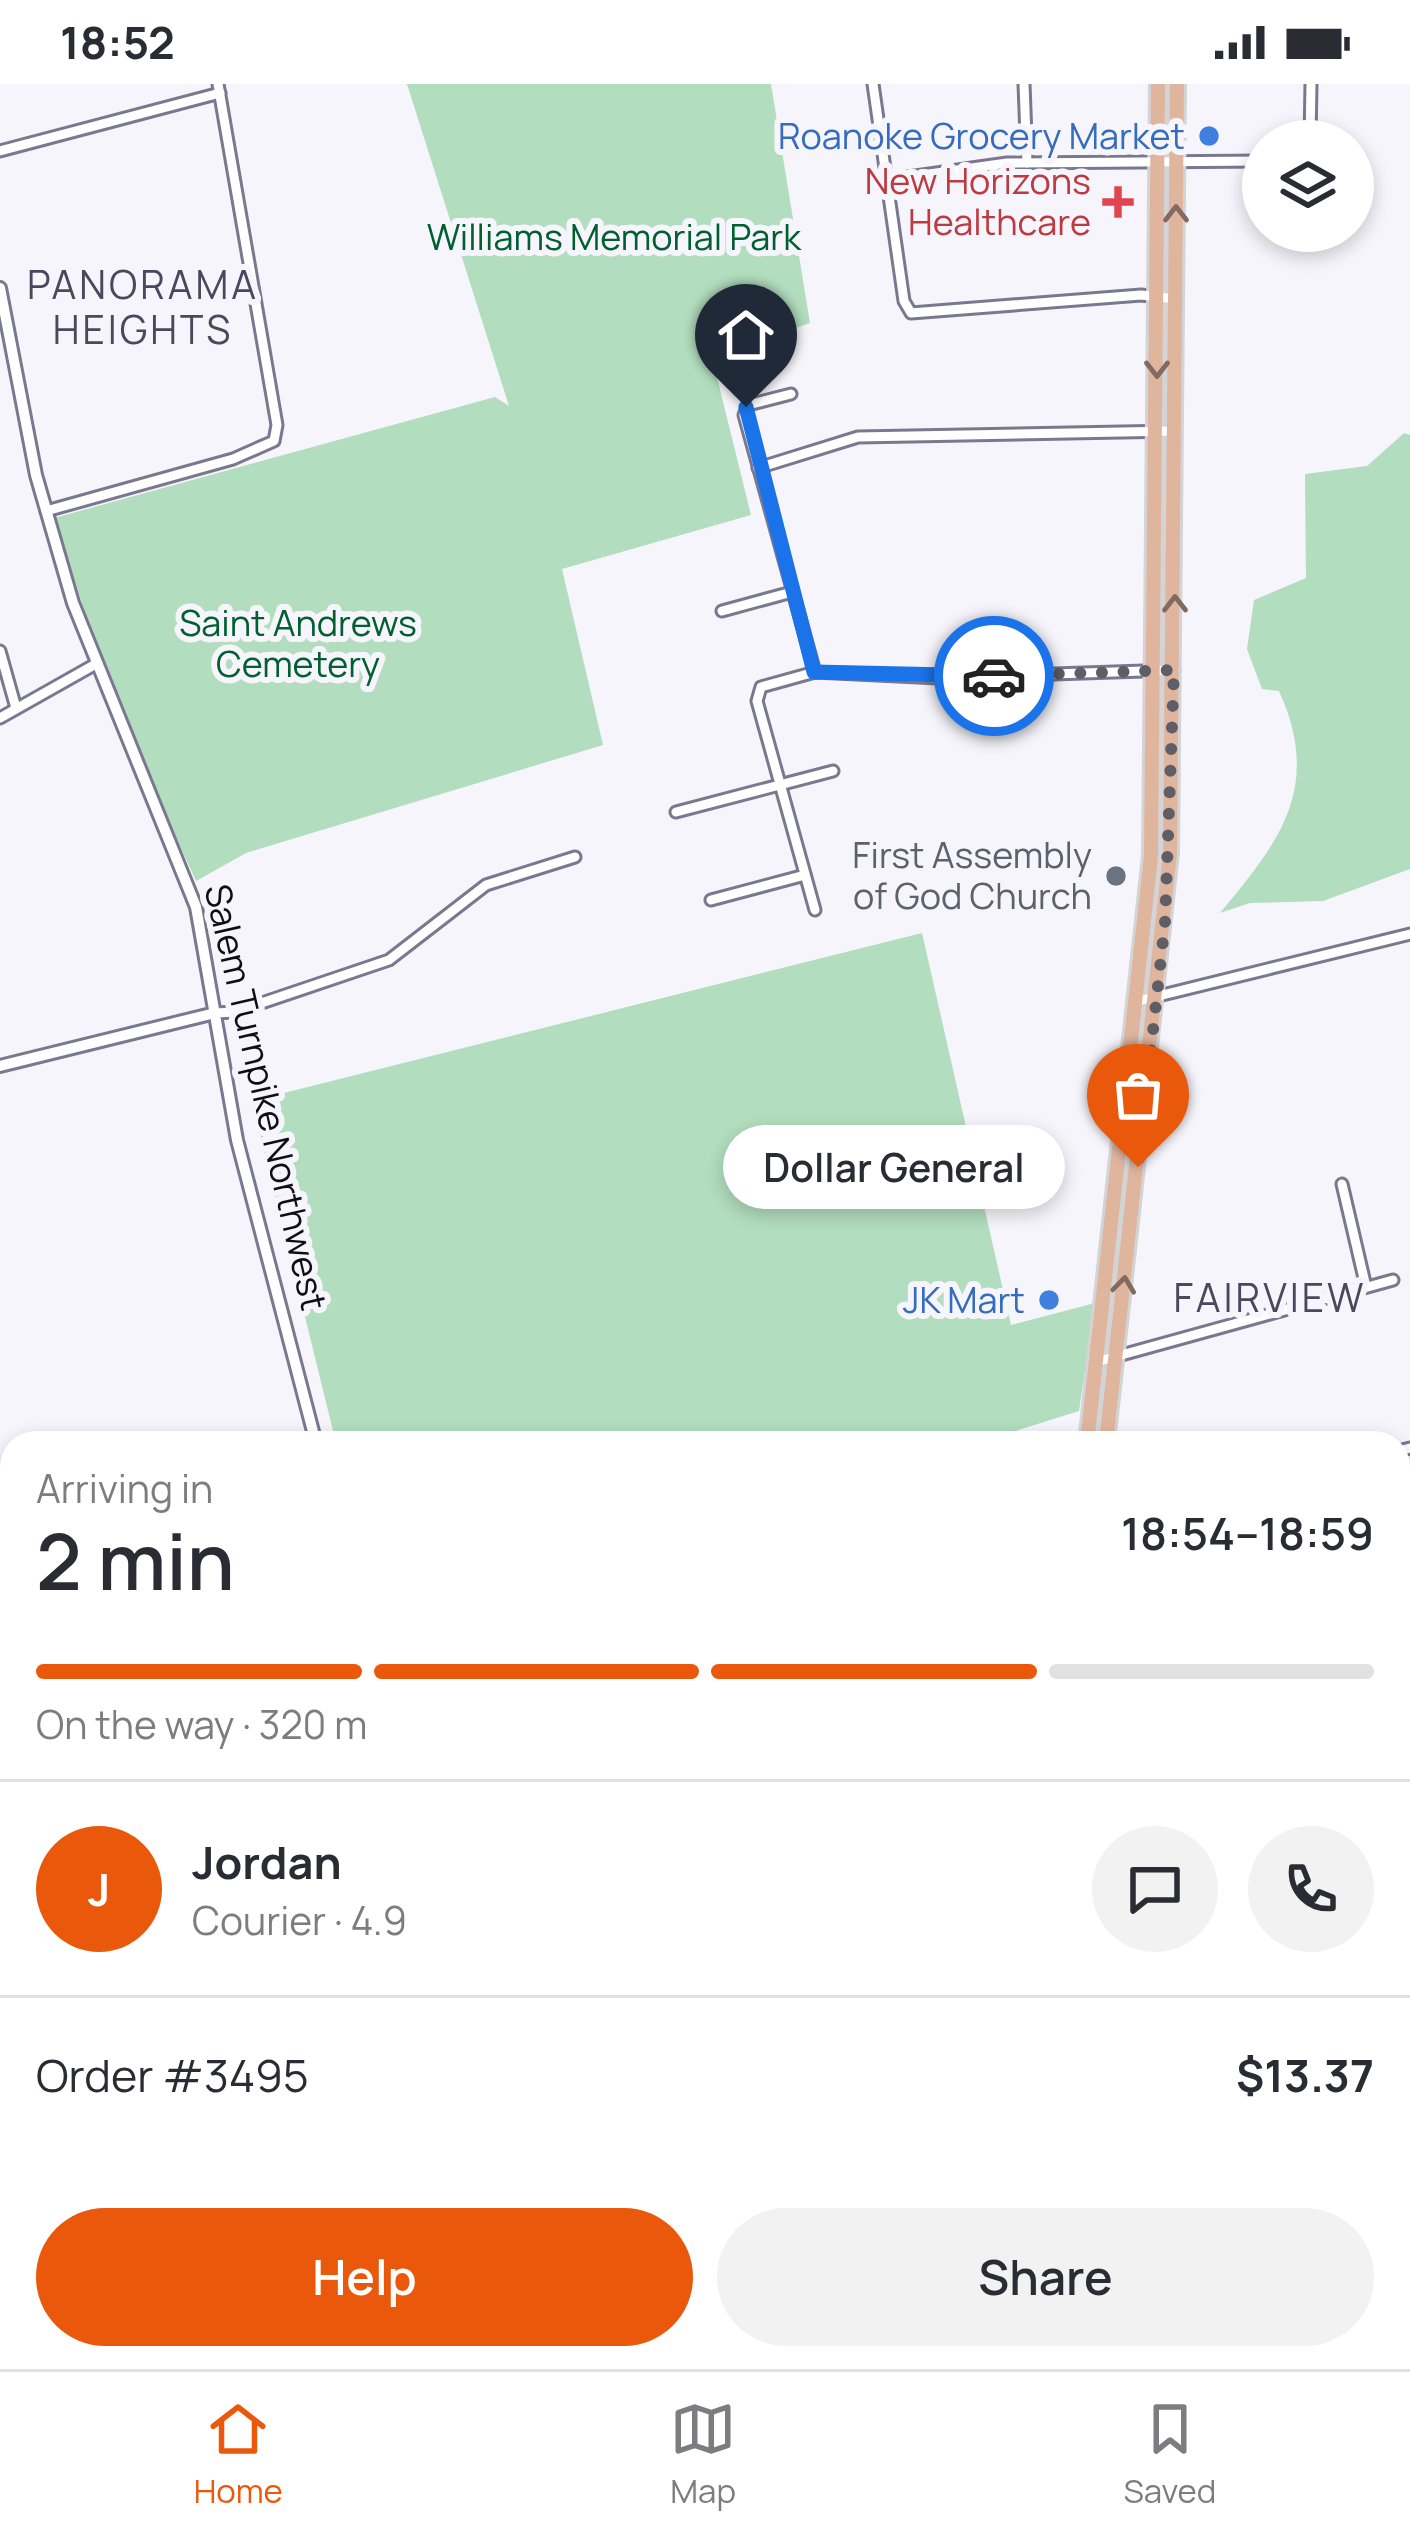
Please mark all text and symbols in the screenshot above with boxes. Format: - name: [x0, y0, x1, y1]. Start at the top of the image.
- text: 18:52: [60, 11, 175, 73]
- place label: Roanoke Grocery Market: [778, 111, 1185, 160]
- map controls: [1242, 120, 1374, 252]
- button: layers: [1242, 120, 1374, 252]
- marker: Roanoke Grocery Market: [1196, 123, 1222, 149]
- place label: New Horizons Healthcare: [865, 156, 1091, 246]
- marker: New Horizons Healthcare: [1102, 186, 1134, 218]
- one-way arrow: [1163, 204, 1189, 222]
- park label: Williams Memorial Park: [427, 212, 802, 261]
- district label: PANORAMA HEIGHTS: [27, 257, 259, 356]
- pin: [695, 284, 797, 407]
- icon: home: [713, 302, 779, 368]
- one-way arrow: [1144, 361, 1170, 379]
- one-way arrow: [1161, 594, 1187, 613]
- park label: Saint Andrews Cemetery: [179, 598, 417, 688]
- courier: [934, 616, 1054, 736]
- icon: car: [961, 643, 1027, 709]
- place label: First Assembly of God Church: [852, 830, 1092, 920]
- marker: First Assembly of God Church: [1103, 863, 1129, 889]
- street label: Salem Turnpike Northwest: [194, 879, 339, 1315]
- pin: [1087, 1044, 1189, 1167]
- icon: bag: [1105, 1062, 1171, 1128]
- callout: Dollar General: [724, 1125, 1066, 1209]
- text: Dollar General: [763, 1140, 1025, 1194]
- district label: FAIRVIEW: [1173, 1270, 1367, 1324]
- place label: JK Mart: [903, 1275, 1025, 1324]
- one-way arrow: [1110, 1275, 1136, 1295]
- marker: JK Mart: [1036, 1287, 1062, 1313]
- text: Arriving in: [36, 1461, 213, 1515]
- text: 18:54–18:59: [1121, 1502, 1374, 1564]
- text: 2 min: [36, 1507, 235, 1613]
- text: On the way · 320 m: [36, 1697, 367, 1751]
- button: chat: [1092, 1826, 1218, 1952]
- button: phone: [1248, 1826, 1374, 1952]
- text: Jordan: [192, 1831, 342, 1893]
- text: J: [88, 1858, 110, 1920]
- text: Courier · 4.9: [192, 1893, 407, 1947]
- text: Order #3495: [36, 2044, 309, 2106]
- text: $13.37: [1236, 2044, 1374, 2106]
- button: Help: [36, 2208, 693, 2346]
- button: Share: [717, 2208, 1374, 2346]
- tab: Home: [194, 2396, 283, 2513]
- tab: Map: [670, 2396, 736, 2513]
- tab: Saved: [1123, 2396, 1216, 2513]

